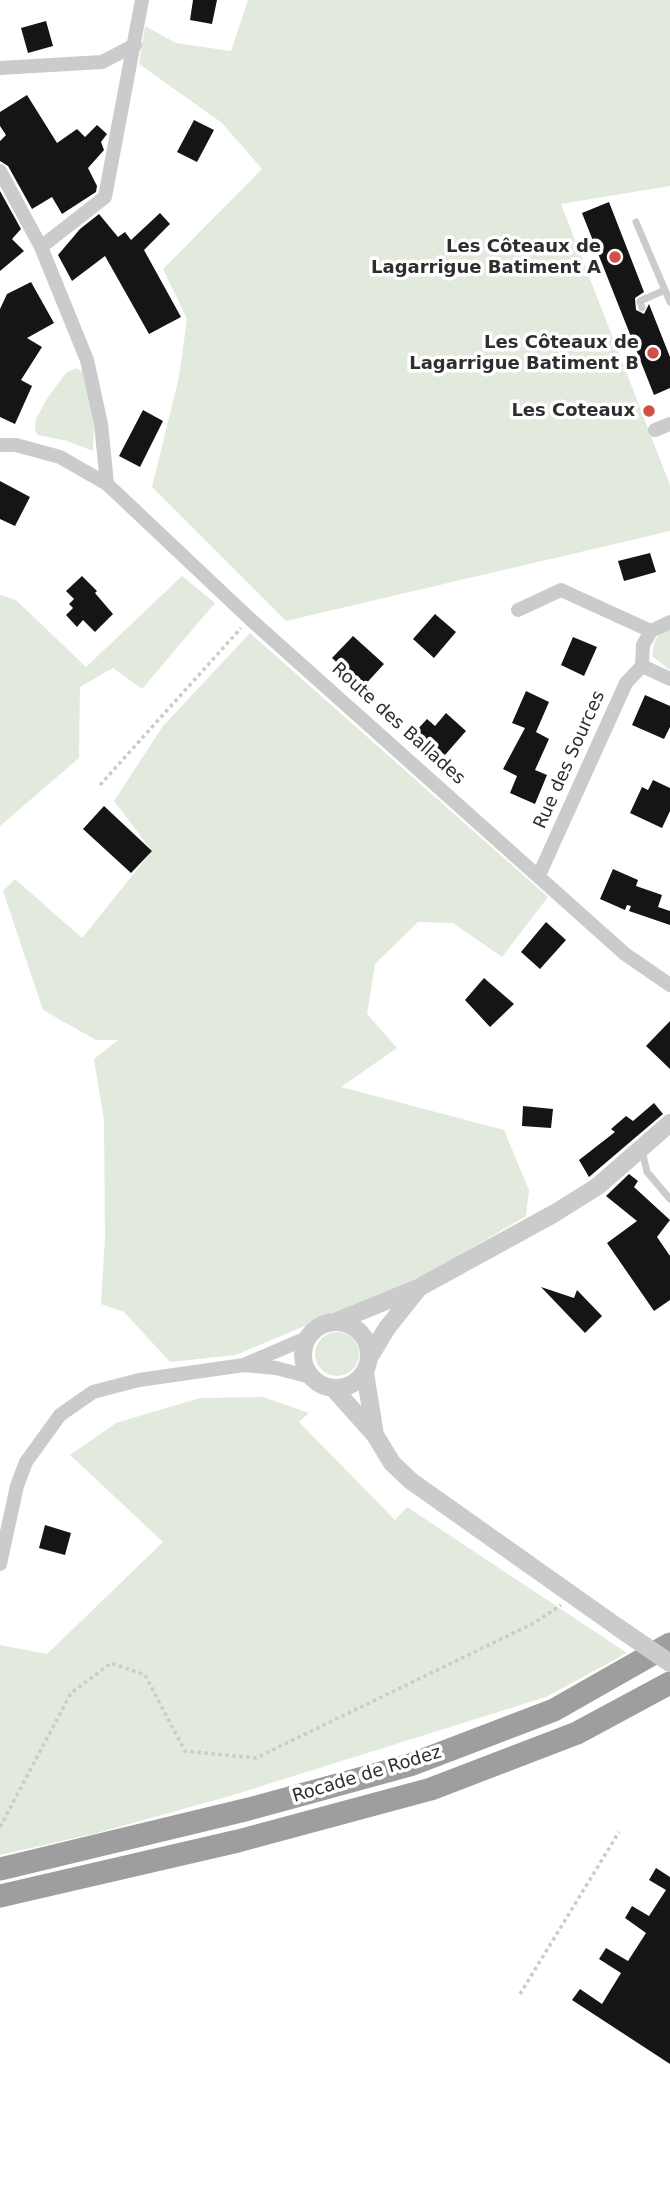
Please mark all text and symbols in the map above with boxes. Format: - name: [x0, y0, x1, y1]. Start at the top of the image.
- place label: Les Côteaux de Lagarrigue Batiment A: [371, 236, 601, 278]
- marker: Les Côteaux de Lagarrigue Batiment A: [607, 249, 623, 265]
- place label: Les Côteaux de Lagarrigue Batiment B: [409, 332, 639, 374]
- marker: Les Côteaux de Lagarrigue Batiment B: [645, 345, 661, 361]
- place label: Les Coteaux: [511, 400, 635, 422]
- marker: Les Coteaux: [641, 403, 657, 419]
- street label: Route des Ballades: [327, 658, 469, 790]
- street label: Rue des Sources: [530, 688, 610, 832]
- street label: Rocade de Rodez: [290, 1742, 444, 1808]

